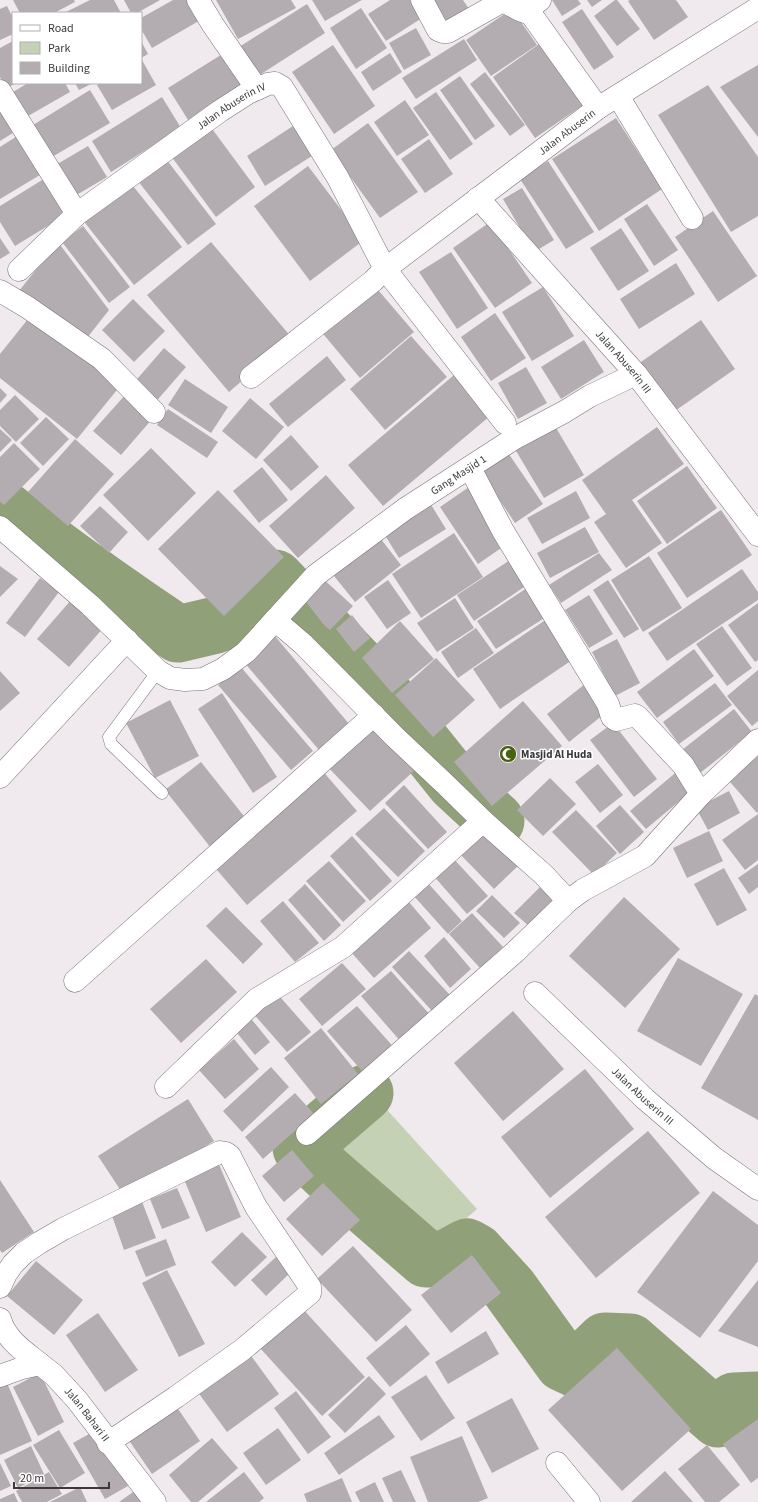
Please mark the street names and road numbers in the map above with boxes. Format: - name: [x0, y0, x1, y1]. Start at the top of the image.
- street label: Jalan Abuserin IV: [194, 79, 268, 133]
- street label: Jalan Abuserin: [535, 106, 599, 159]
- street label: Jalan Abuserin III: [592, 327, 655, 396]
- street label: Gang Masjid 1: [428, 452, 489, 499]
- street label: Jalan Abuserin III: [608, 1064, 677, 1128]
- street label: Jalan Bahari II: [61, 1384, 113, 1445]

